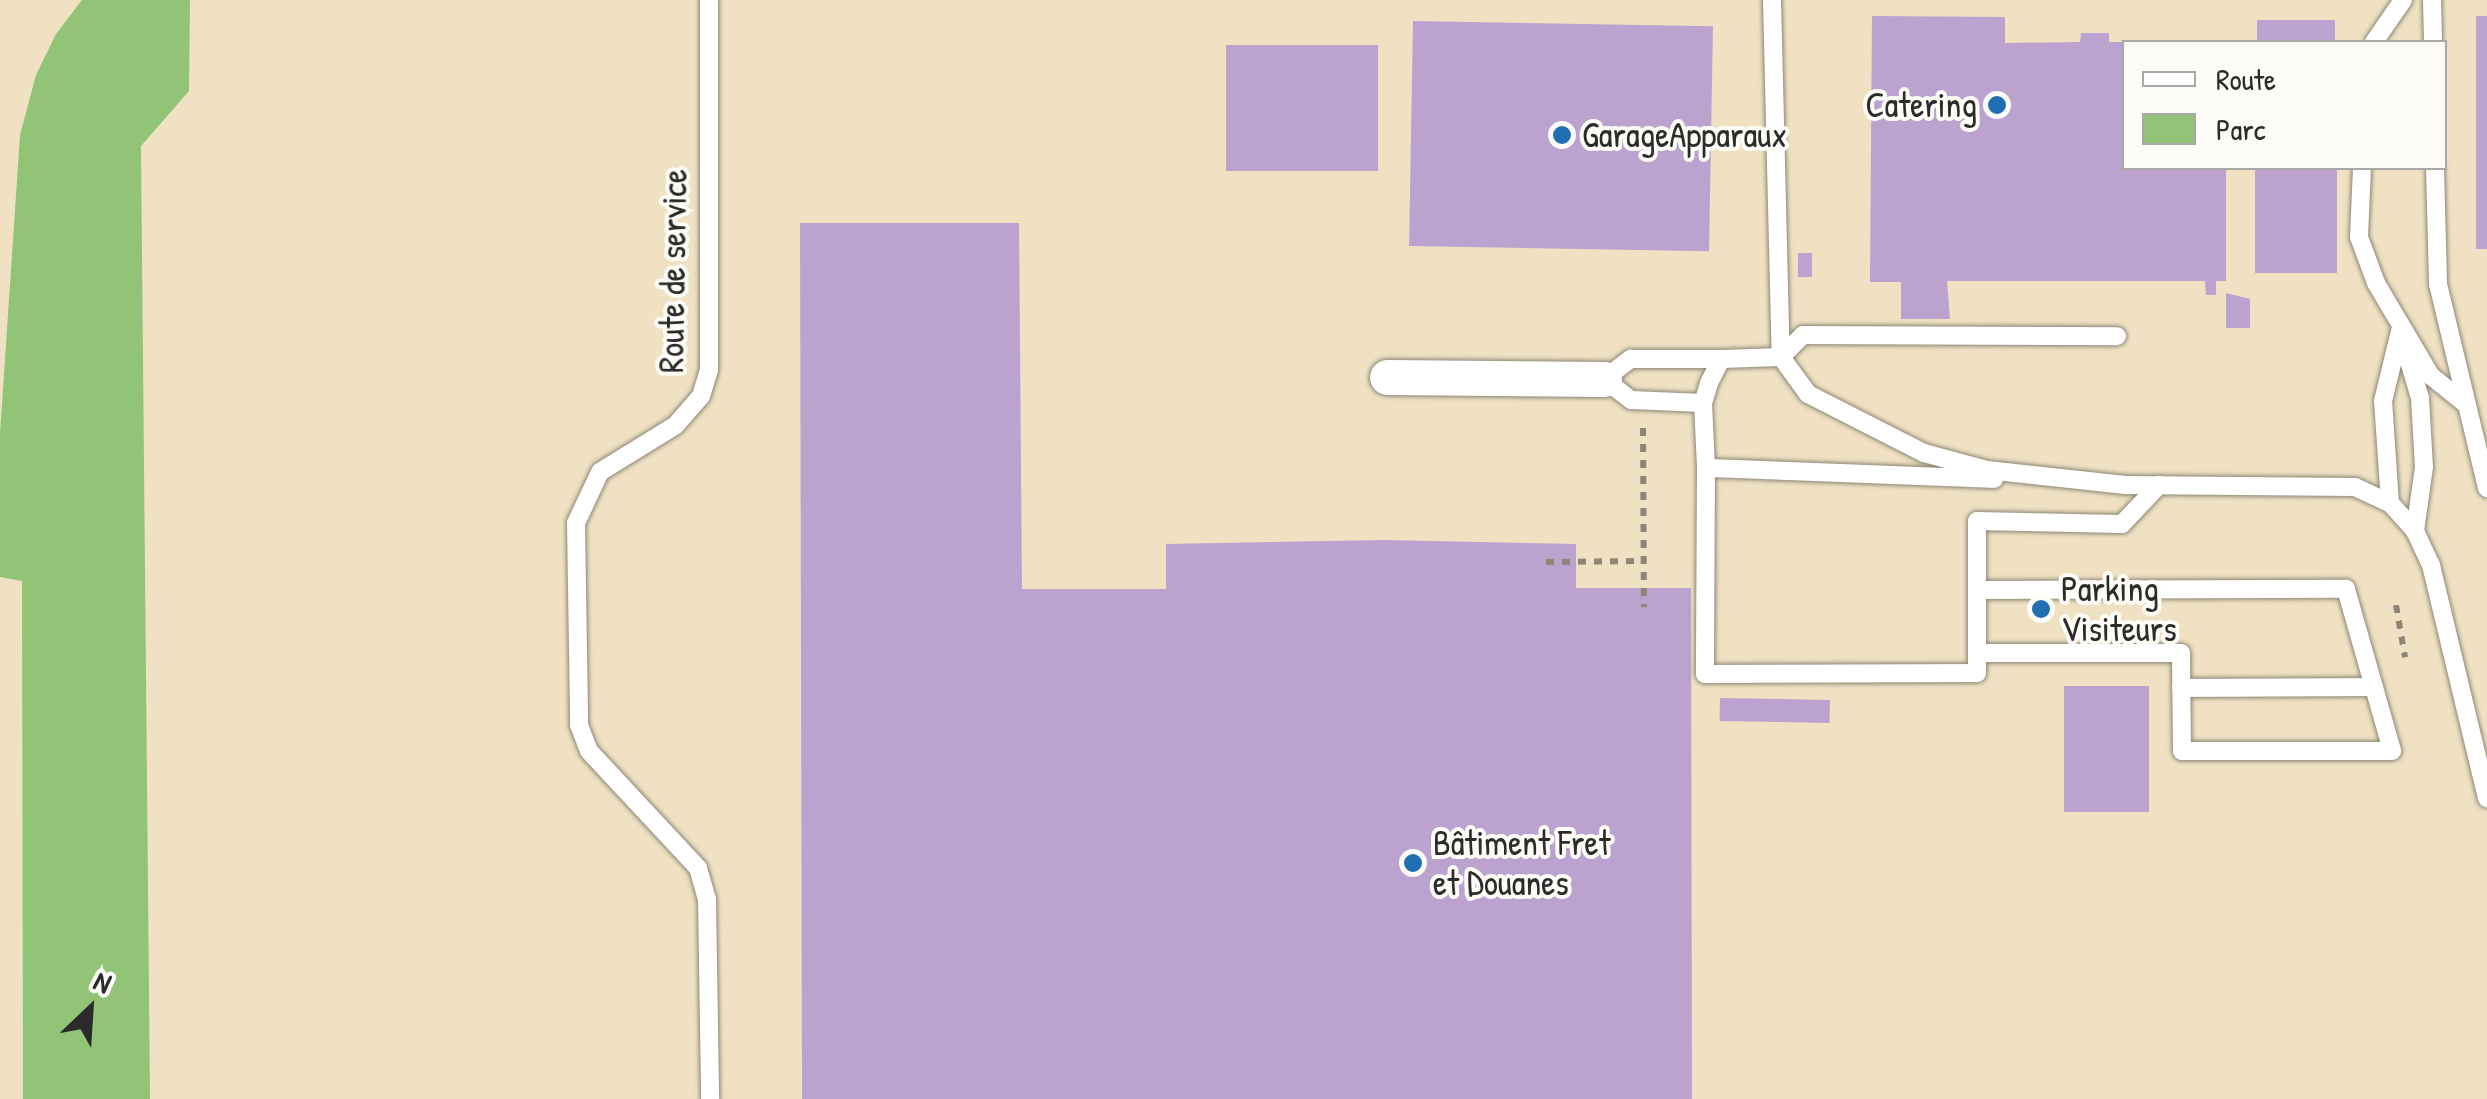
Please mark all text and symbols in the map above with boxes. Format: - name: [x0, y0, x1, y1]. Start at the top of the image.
- legend: [2122, 40, 2447, 170]
- text: Route: [2216, 59, 2276, 99]
- place label: Catering: [1865, 84, 1977, 126]
- marker: Catering: [1986, 94, 2008, 116]
- text: Parc: [2216, 109, 2265, 149]
- place label: GarageApparaux: [1582, 114, 1787, 156]
- marker: GarageApparaux: [1551, 124, 1573, 146]
- street label: Route de service: [650, 169, 696, 373]
- place label: Parking Visiteurs: [2061, 568, 2177, 650]
- marker: Parking Visiteurs: [2030, 598, 2052, 620]
- place label: Bâtiment Fret et Douanes: [1433, 822, 1611, 904]
- marker: Bâtiment Fret et Douanes: [1402, 852, 1424, 874]
- north arrow: [40, 959, 140, 1059]
- text: N: [88, 961, 117, 1002]

